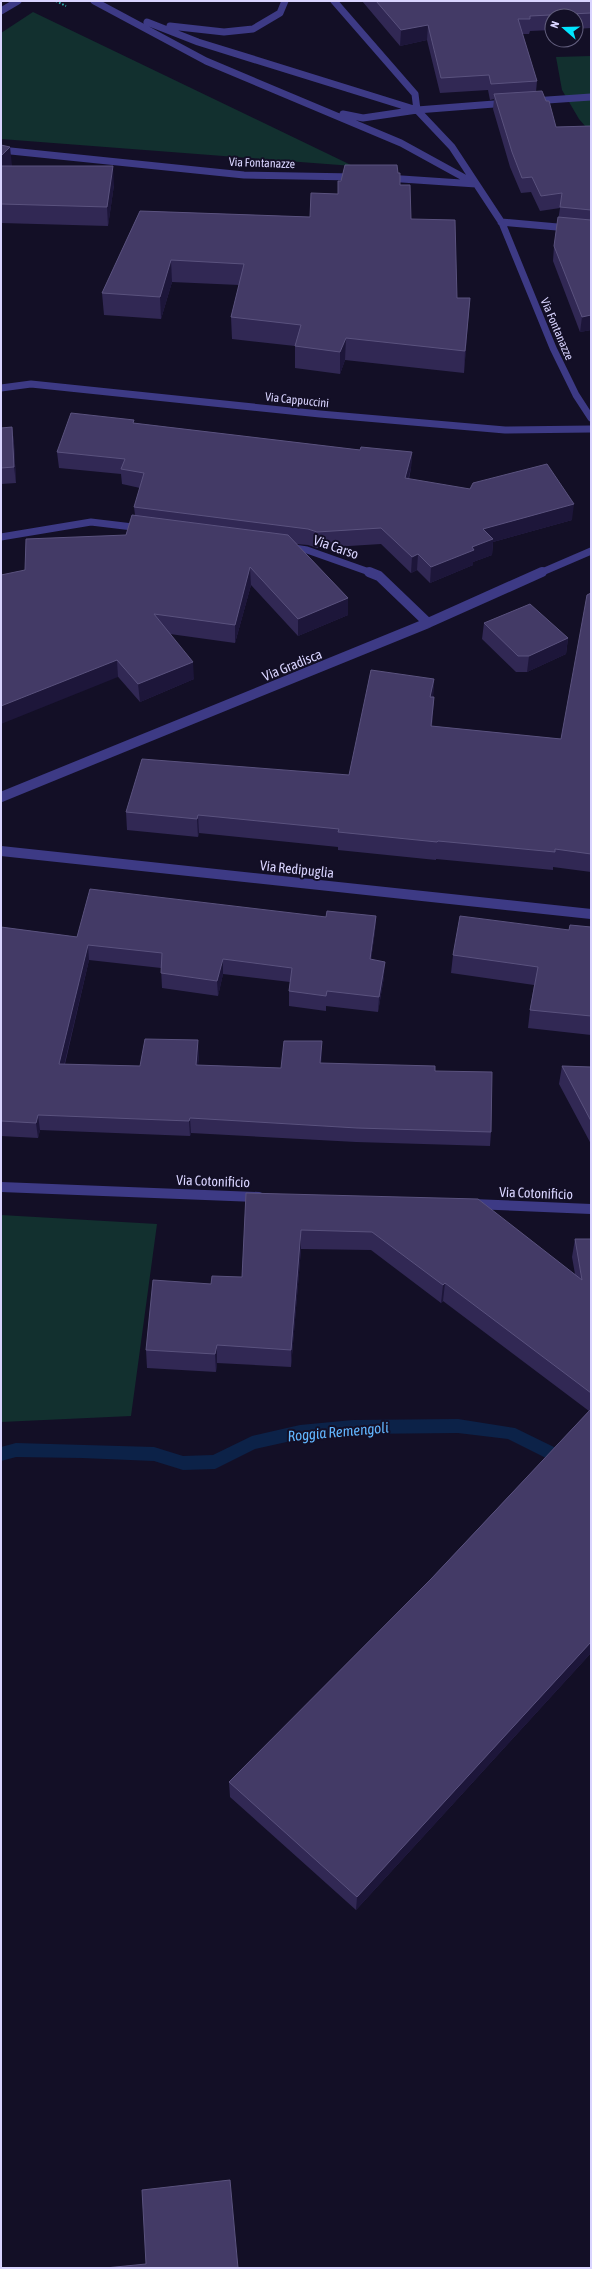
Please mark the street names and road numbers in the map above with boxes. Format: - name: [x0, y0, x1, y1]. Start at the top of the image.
- street label: Via Fontanazze: [229, 155, 295, 171]
- street label: Via Fontanazze: [538, 296, 576, 362]
- street label: Via Cappuccini: [264, 390, 330, 410]
- street label: Via Carso: [311, 532, 361, 562]
- street label: Via Gradisca: [260, 646, 324, 684]
- street label: Via Redipuglia: [259, 857, 335, 881]
- street label: Via Cotonificio: [176, 1172, 250, 1190]
- street label: Via Cotonificio: [499, 1184, 573, 1202]

